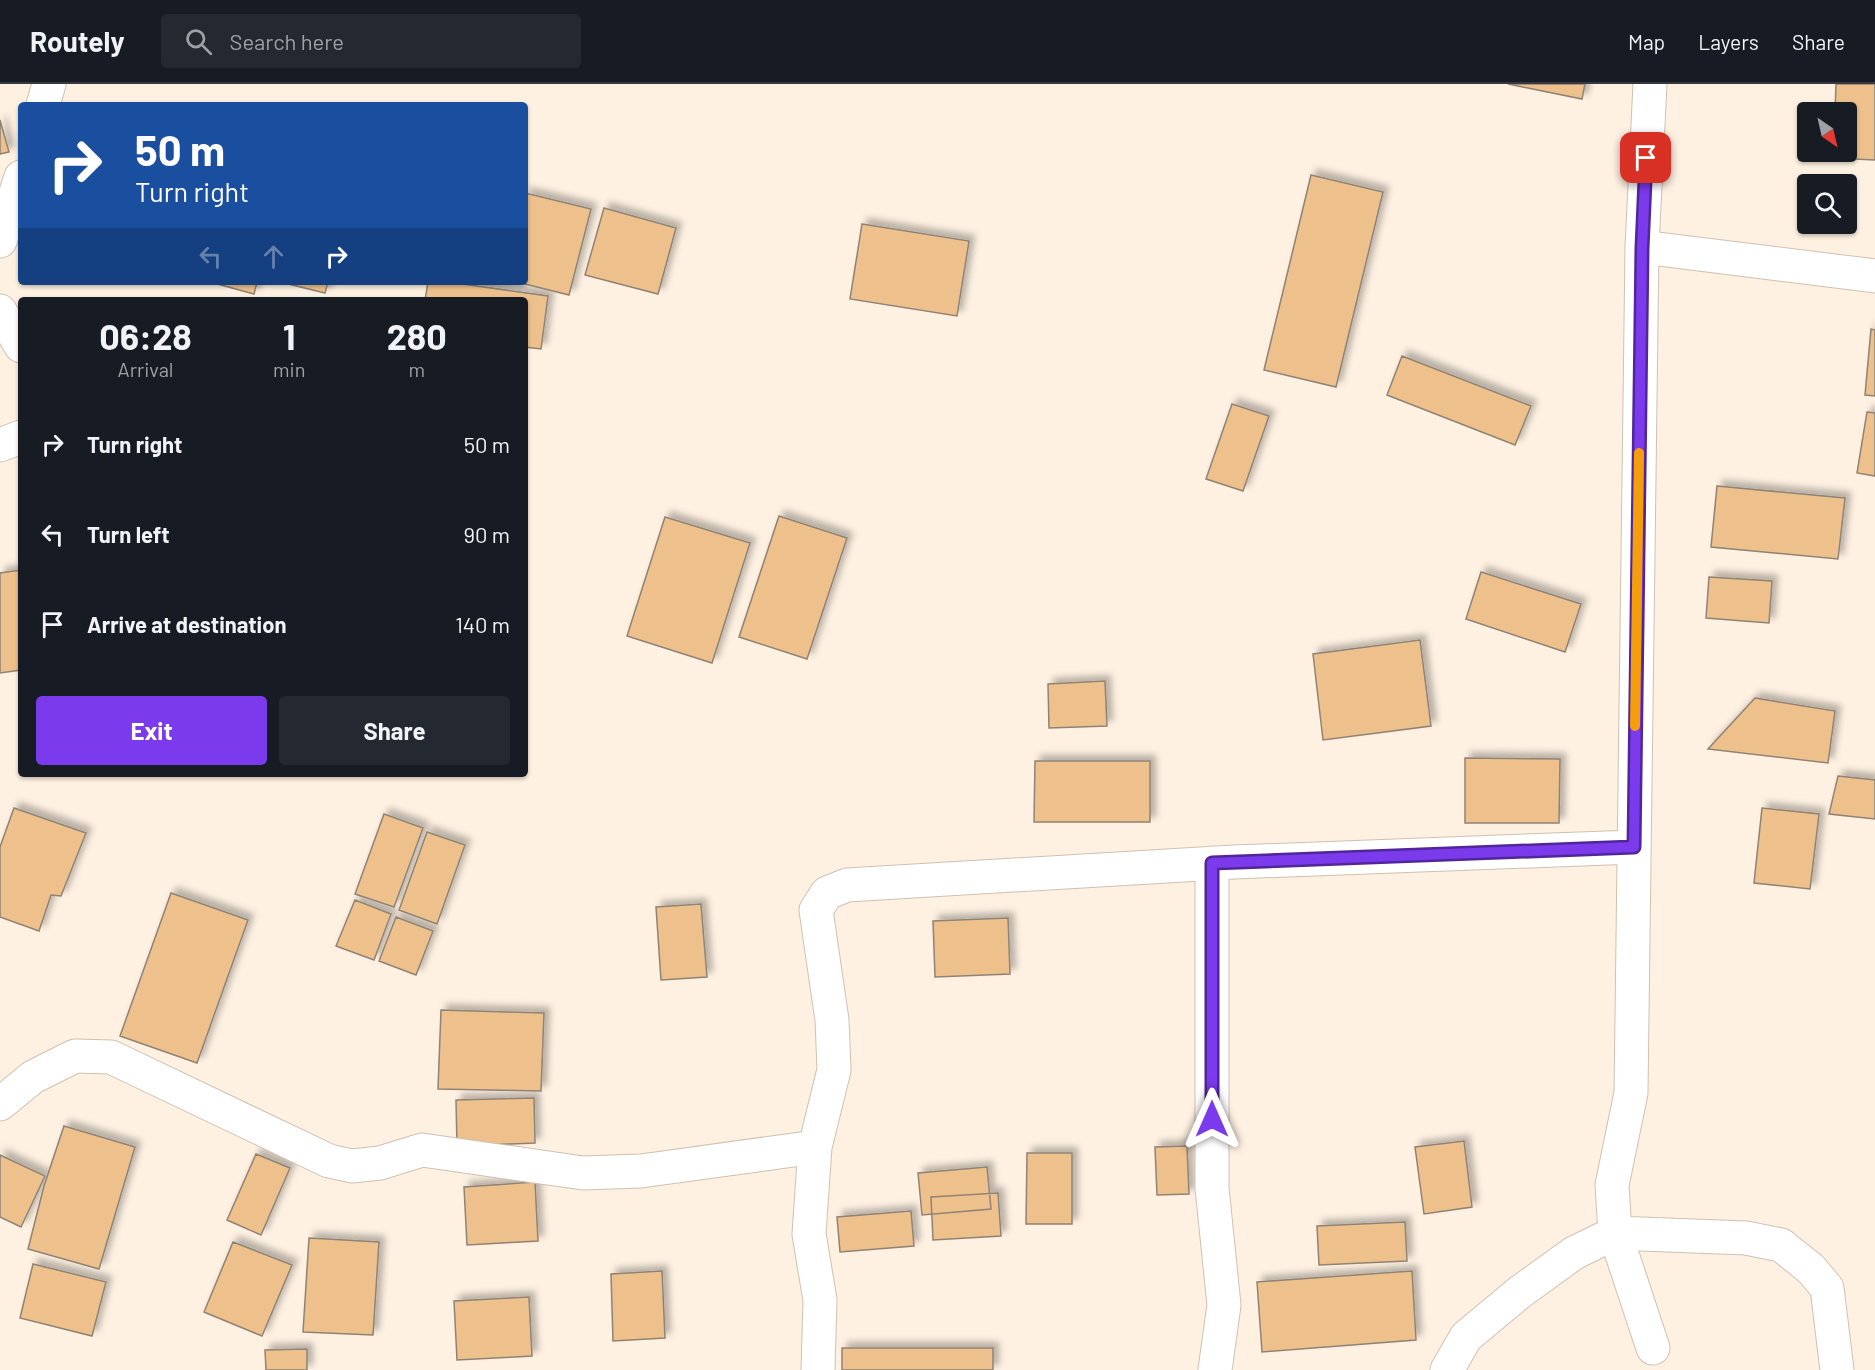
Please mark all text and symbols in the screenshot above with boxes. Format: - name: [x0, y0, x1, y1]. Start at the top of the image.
- search box: [161, 14, 581, 68]
- text: Routely: [30, 24, 125, 58]
- icon: search: [182, 25, 215, 58]
- text: Search here: [230, 28, 344, 54]
- text: Map: [1628, 29, 1665, 54]
- text: Layers: [1698, 29, 1759, 54]
- text: Share: [1792, 29, 1845, 54]
- north arrow: [1797, 102, 1857, 162]
- map controls: [1797, 102, 1857, 234]
- text: 50 m: [135, 124, 225, 174]
- icon: right: [36, 126, 114, 204]
- pin: [1620, 132, 1671, 183]
- icon: arrive: [1629, 141, 1662, 174]
- button: search: [1797, 174, 1857, 234]
- text: Turn right: [135, 175, 249, 207]
- icon: left: [194, 240, 227, 273]
- icon: ahead: [257, 240, 290, 273]
- icon: right: [320, 240, 353, 273]
- text: 06:28: [99, 314, 192, 357]
- text: 1: [283, 314, 296, 357]
- text: 280: [387, 314, 447, 357]
- text: Arrival: [118, 357, 173, 381]
- text: min: [273, 357, 305, 381]
- text: m: [408, 357, 425, 381]
- icon: right: [36, 428, 69, 461]
- text: Turn right: [87, 431, 182, 457]
- text: 50 m: [464, 431, 510, 457]
- icon: left: [36, 518, 69, 551]
- text: Turn left: [87, 521, 170, 547]
- text: 90 m: [464, 521, 510, 547]
- icon: arrive: [36, 608, 69, 641]
- text: Arrive at destination: [87, 611, 286, 637]
- text: 140 m: [455, 611, 510, 637]
- button: Exit: [36, 696, 267, 765]
- button: Share: [279, 696, 510, 765]
- position arrow: [1180, 1087, 1244, 1151]

